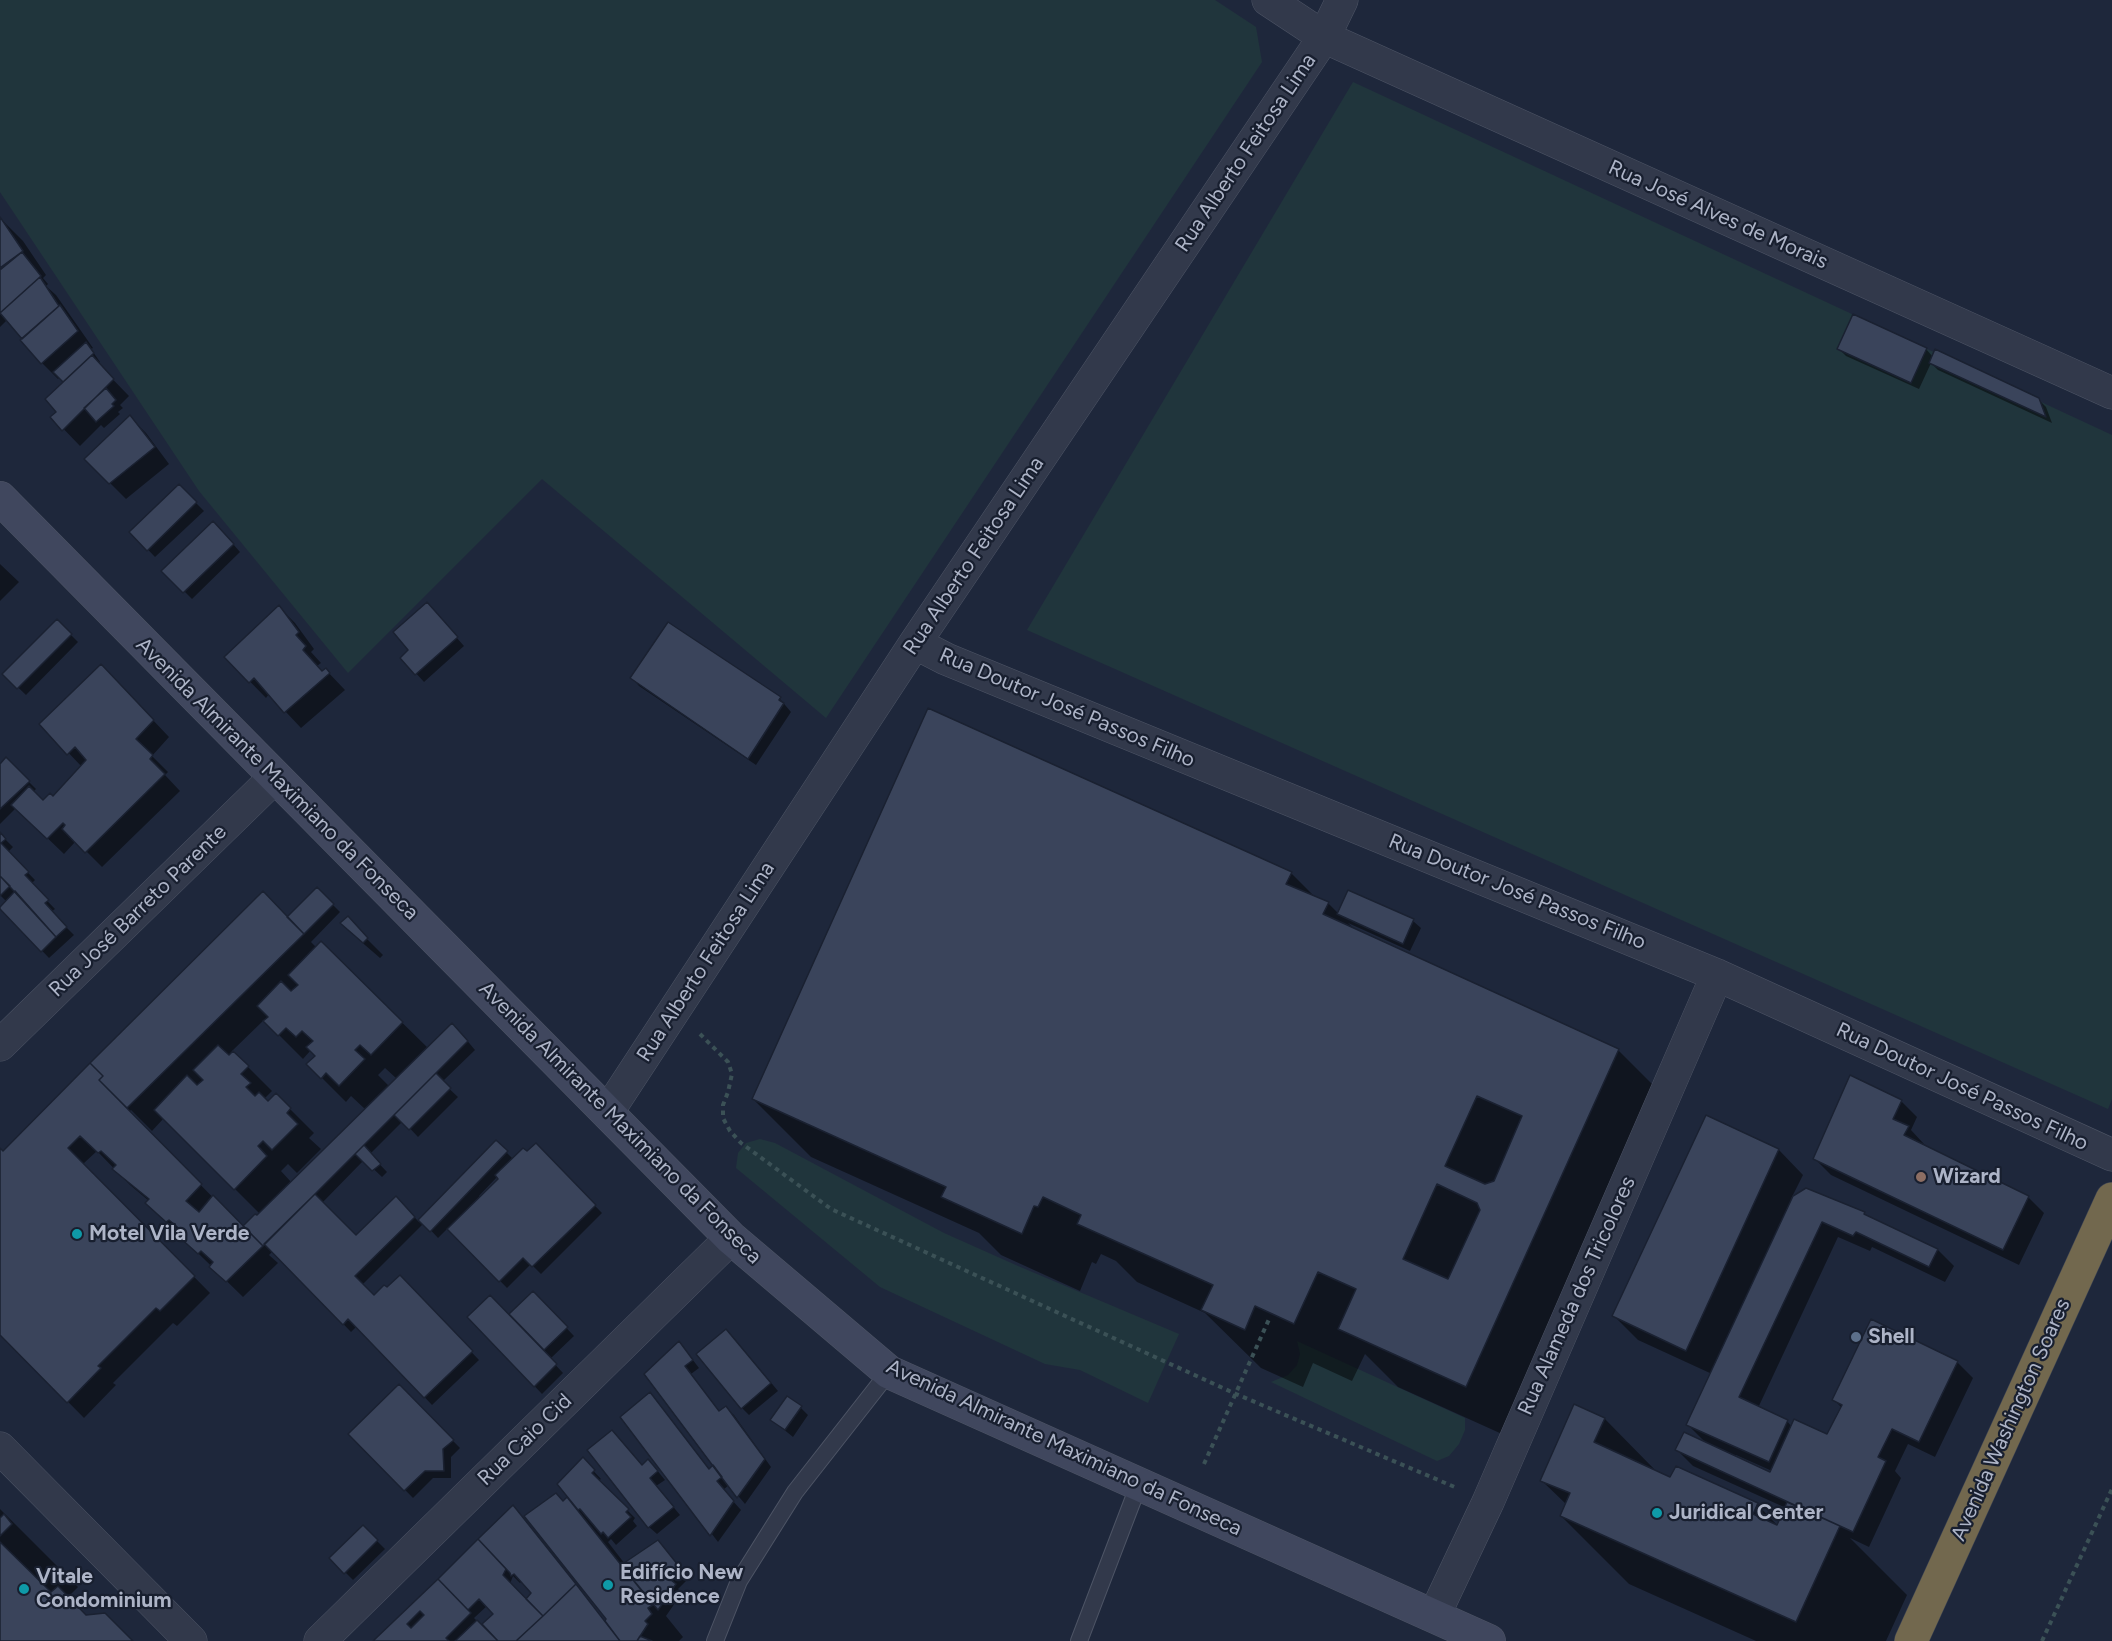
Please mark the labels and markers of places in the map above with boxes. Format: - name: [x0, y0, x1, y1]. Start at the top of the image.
- place label: Wizard: [1933, 1164, 2001, 1190]
- marker: Wizard: [1914, 1170, 1928, 1184]
- place label: Motel Vila Verde: [89, 1221, 249, 1247]
- marker: Motel Vila Verde: [70, 1227, 84, 1241]
- place label: Shell: [1868, 1324, 1915, 1350]
- marker: Shell: [1849, 1330, 1863, 1344]
- place label: Juridical Center: [1669, 1500, 1823, 1526]
- marker: Juridical Center: [1650, 1506, 1664, 1520]
- place label: Edifício New Residence: [620, 1560, 743, 1610]
- place label: Vitale Condominium: [36, 1564, 172, 1614]
- marker: Edifício New Residence: [601, 1578, 615, 1592]
- marker: Vitale Condominium: [17, 1582, 31, 1596]

